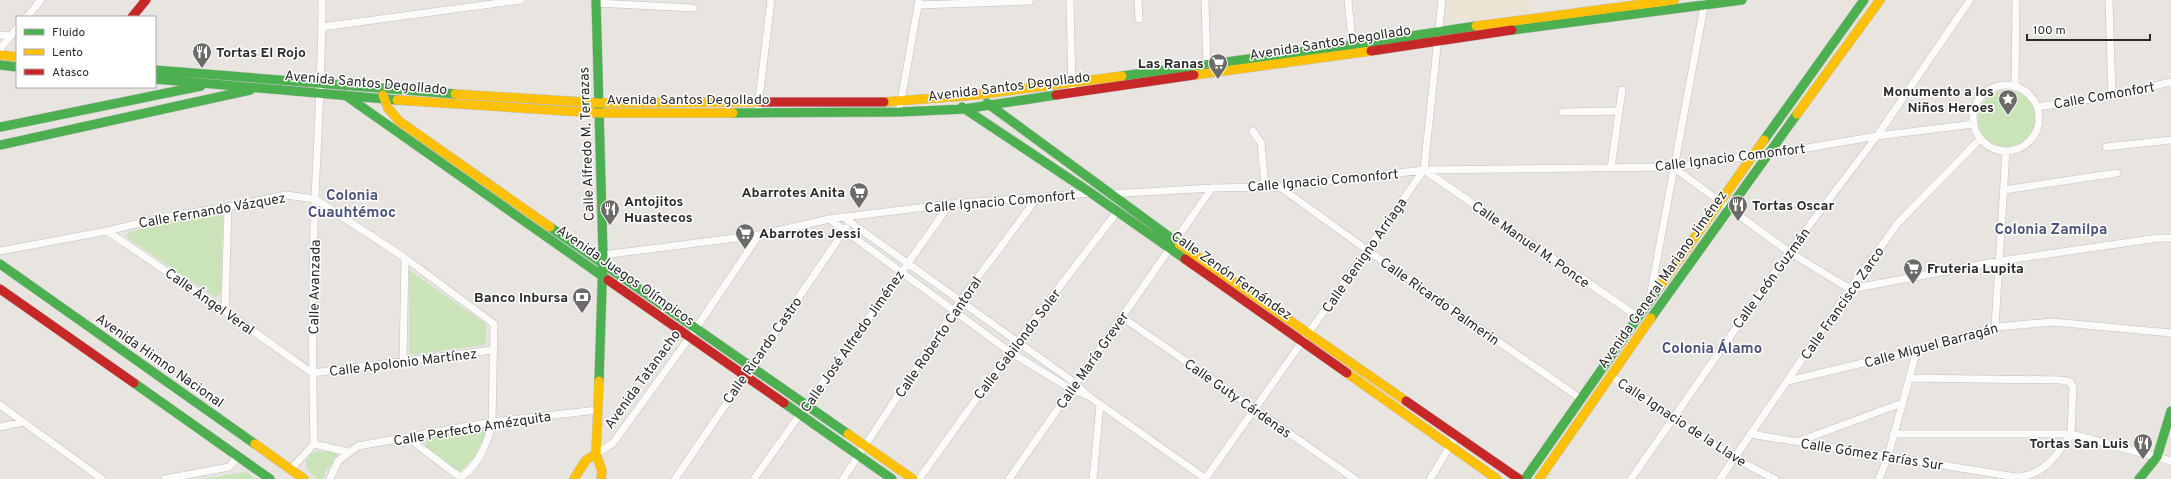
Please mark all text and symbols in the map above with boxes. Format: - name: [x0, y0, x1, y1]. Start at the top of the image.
- legend: [16, 16, 156, 88]
- scale bar: [2027, 16, 2150, 42]
- street label: Avenida Santos Degollado: [1248, 22, 1412, 65]
- text: 100 m: [2033, 23, 2066, 39]
- text: Fluido: [52, 25, 85, 41]
- restaurant icon: Tortas El Rojo: [191, 41, 213, 69]
- text: Lento: [52, 45, 83, 61]
- place label: Tortas El Rojo: [216, 45, 306, 62]
- supermarket icon: Las Ranas: [1207, 52, 1229, 80]
- place label: Las Ranas: [1138, 56, 1204, 73]
- text: Atasco: [52, 65, 89, 81]
- street label: Calle Alfredo M. Terrazas: [576, 67, 599, 221]
- street label: Avenida Santos Degollado: [284, 68, 448, 99]
- street label: Avenida Santos Degollado: [927, 69, 1091, 106]
- street label: Calle Comonfort: [2052, 79, 2156, 114]
- place label: Monumento a los Niños Heroes: [1883, 84, 1994, 117]
- place icon: Monumento a los Niños Heroes: [1997, 88, 2019, 116]
- street label: Avenida Santos Degollado: [606, 92, 770, 109]
- street label: Calle Ignacio Comonfort: [1654, 141, 1806, 176]
- street label: Calle Ignacio Comonfort: [1247, 166, 1399, 197]
- supermarket icon: Abarrotes Anita: [848, 181, 870, 209]
- place label: Abarrotes Anita: [742, 185, 845, 202]
- district label: Colonia Cuauhtémoc: [308, 187, 396, 223]
- street label: Calle Ignacio Comonfort: [924, 187, 1076, 218]
- street label: Avenida General Mariano Jiménez: [1595, 188, 1731, 372]
- street label: Calle Fernando Vázquez: [137, 190, 287, 233]
- place label: Antojitos Huastecos: [624, 194, 693, 227]
- restaurant icon: Tortas Oscar: [1727, 194, 1749, 222]
- street label: Calle Benigno Arriaga: [1319, 195, 1411, 317]
- restaurant icon: Antojitos Huastecos: [599, 198, 621, 226]
- street label: Calle Manuel M. Ponce: [1468, 198, 1592, 292]
- place label: Tortas Oscar: [1752, 198, 1834, 215]
- district label: Colonia Zamilpa: [1995, 221, 2107, 240]
- street label: Avenida Juegos Olímpicos: [553, 222, 697, 330]
- supermarket icon: Abarrotes Jessi: [734, 222, 756, 250]
- street label: Calle León Guzmán: [1730, 225, 1815, 333]
- place label: Abarrotes Jessi: [759, 226, 861, 243]
- street label: Calle Zenón Fernández: [1167, 228, 1295, 324]
- street label: Calle Avanzada: [306, 239, 325, 335]
- street label: Calle Francisco Zarco: [1798, 244, 1889, 364]
- street label: Calle Ricardo Palmerin: [1376, 255, 1502, 350]
- supermarket icon: Fruteria Lupita: [1902, 257, 1924, 285]
- place label: Fruteria Lupita: [1927, 261, 2024, 278]
- street label: Calle Ángel Veral: [161, 264, 258, 339]
- street label: Calle José Alfredo Jiménez: [798, 268, 909, 416]
- street label: Calle Roberto Cantoral: [892, 274, 986, 402]
- bank icon: Banco Inbursa: [571, 286, 593, 314]
- street label: Calle Gabilondo Soler: [971, 286, 1066, 404]
- place label: Banco Inbursa: [474, 290, 568, 307]
- street label: Calle Ricardo Castro: [720, 294, 807, 408]
- street label: Calle María Grever: [1053, 309, 1133, 413]
- street label: Avenida Himno Nacional: [92, 311, 226, 412]
- street label: Calle Miguel Barragán: [1863, 320, 2000, 372]
- street label: Avenida Tatanacho: [602, 327, 685, 433]
- district label: Colonia Álamo: [1662, 339, 1762, 359]
- street label: Calle Apolonio Martínez: [328, 346, 478, 381]
- street label: Calle Guty Cárdenas: [1180, 356, 1294, 443]
- street label: Calle Ignacio de la Llave: [1614, 375, 1749, 471]
- street label: Calle Perfecto Amézquita: [392, 409, 552, 450]
- restaurant icon: Tortas San Luis: [2132, 432, 2154, 460]
- street label: Calle Gómez Farías Sur: [1799, 436, 1945, 475]
- place label: Tortas San Luis: [2029, 436, 2129, 453]

